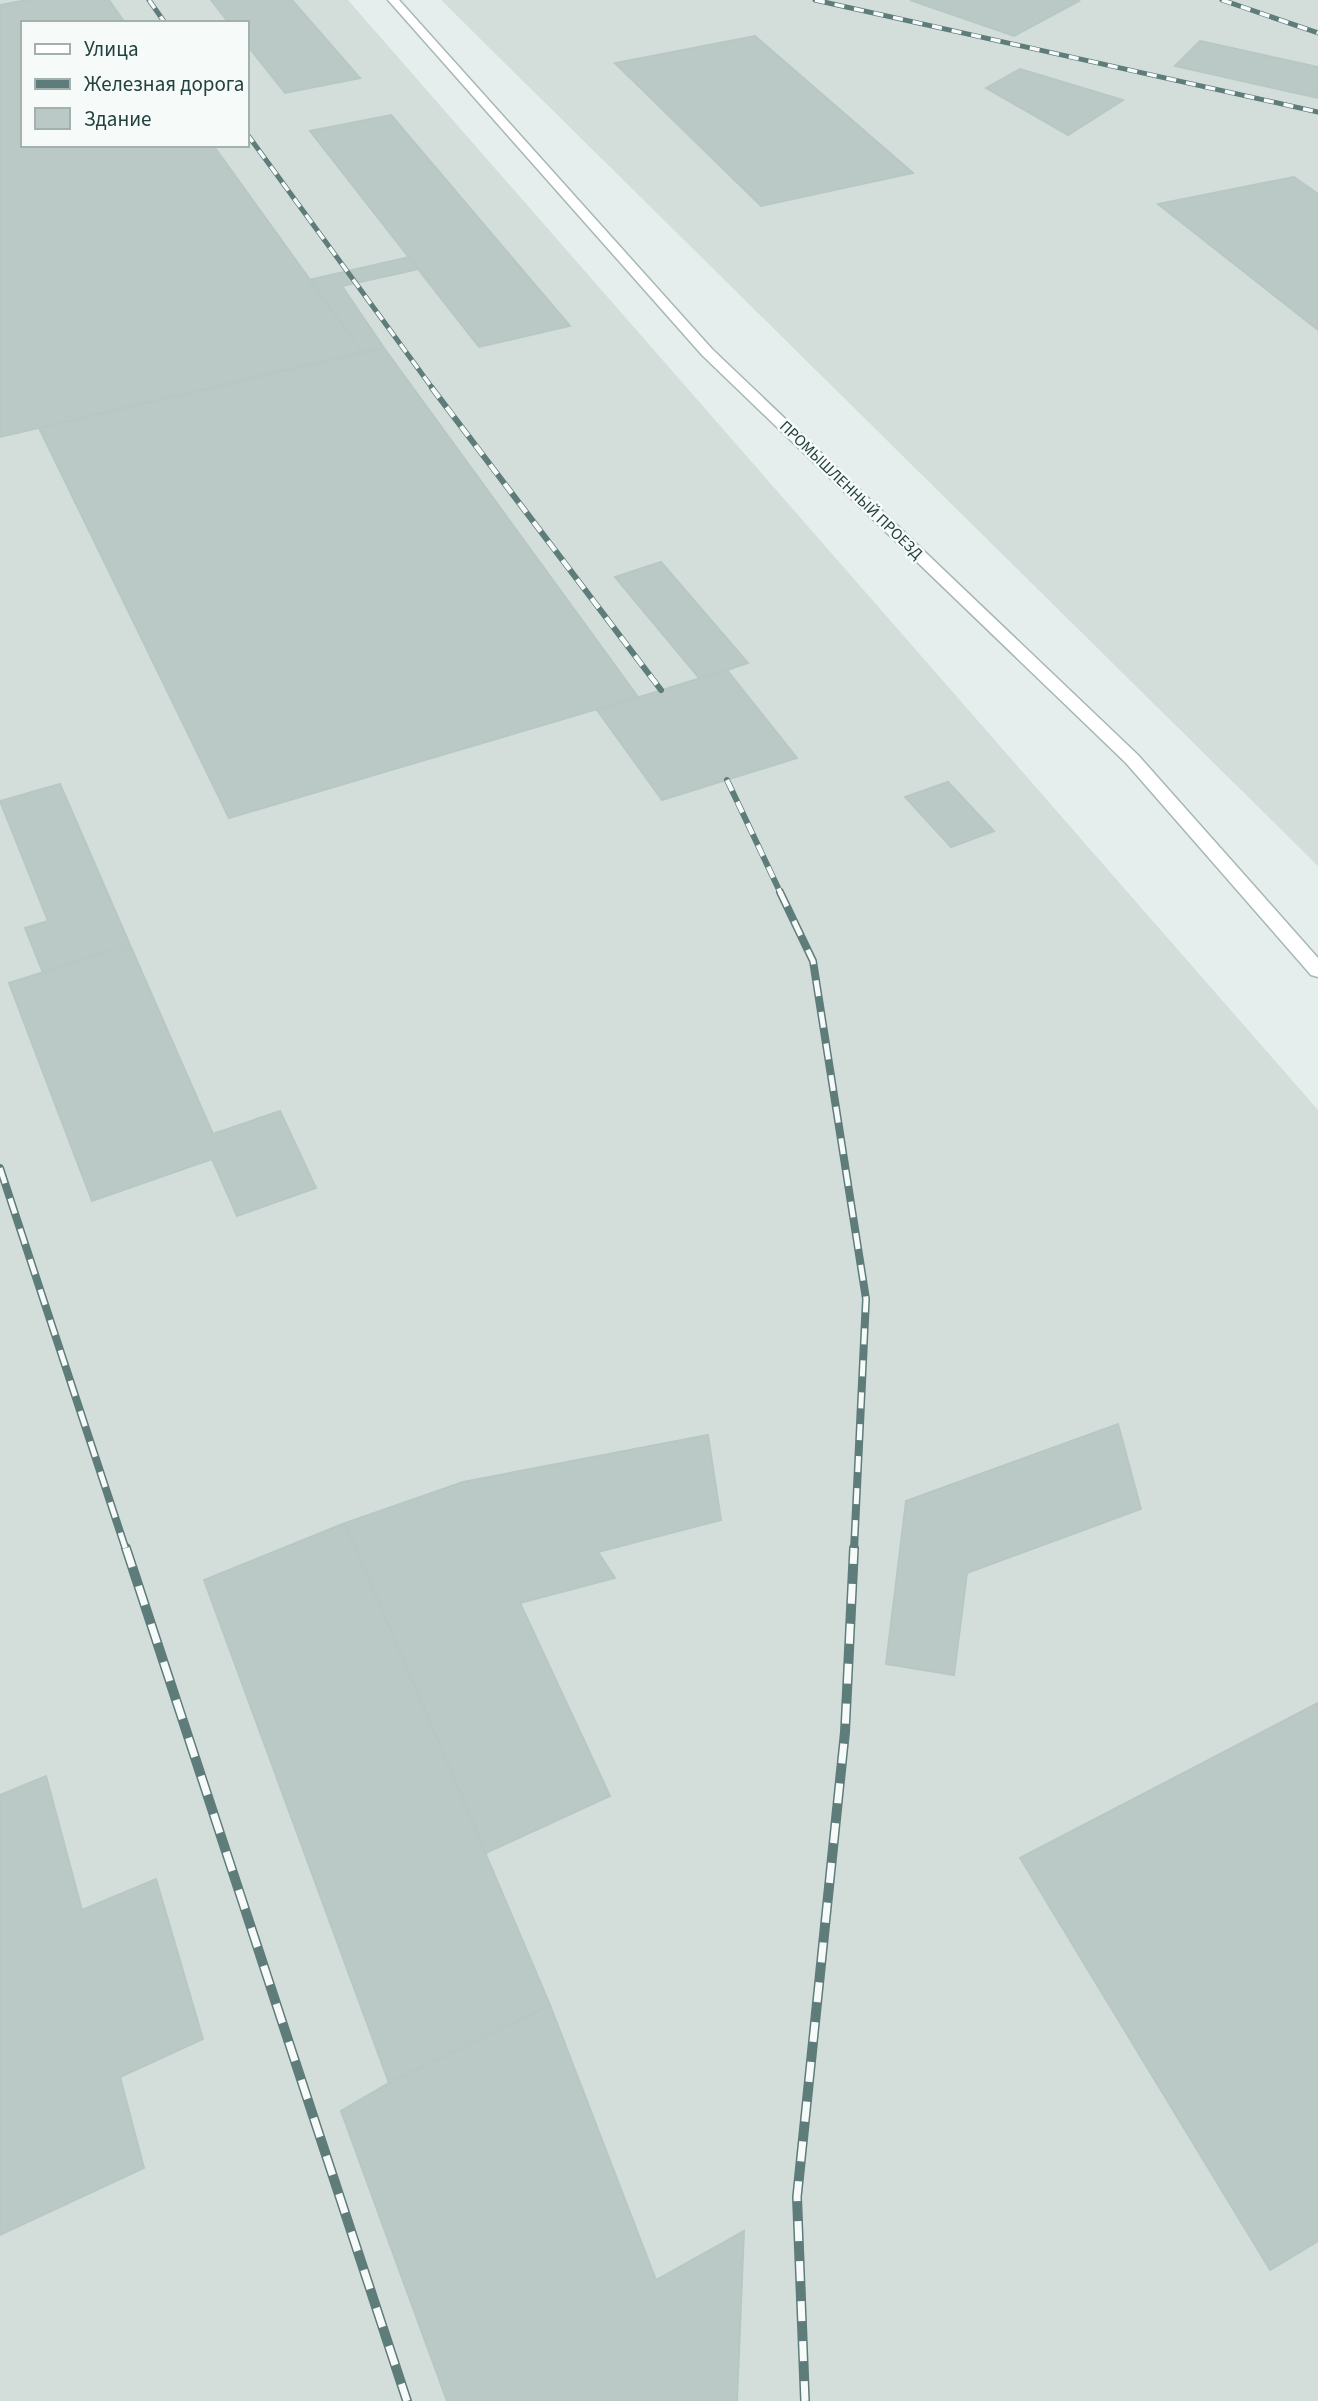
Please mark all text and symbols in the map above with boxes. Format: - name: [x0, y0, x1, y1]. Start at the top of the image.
- legend: [21, 21, 248, 147]
- text: Улица: [84, 34, 139, 64]
- text: Железная дорога: [84, 69, 244, 99]
- text: Здание: [84, 104, 152, 134]
- street label: ПРОМЫШЛЕННЫЙ ПРОЕЗД: [775, 416, 927, 564]

